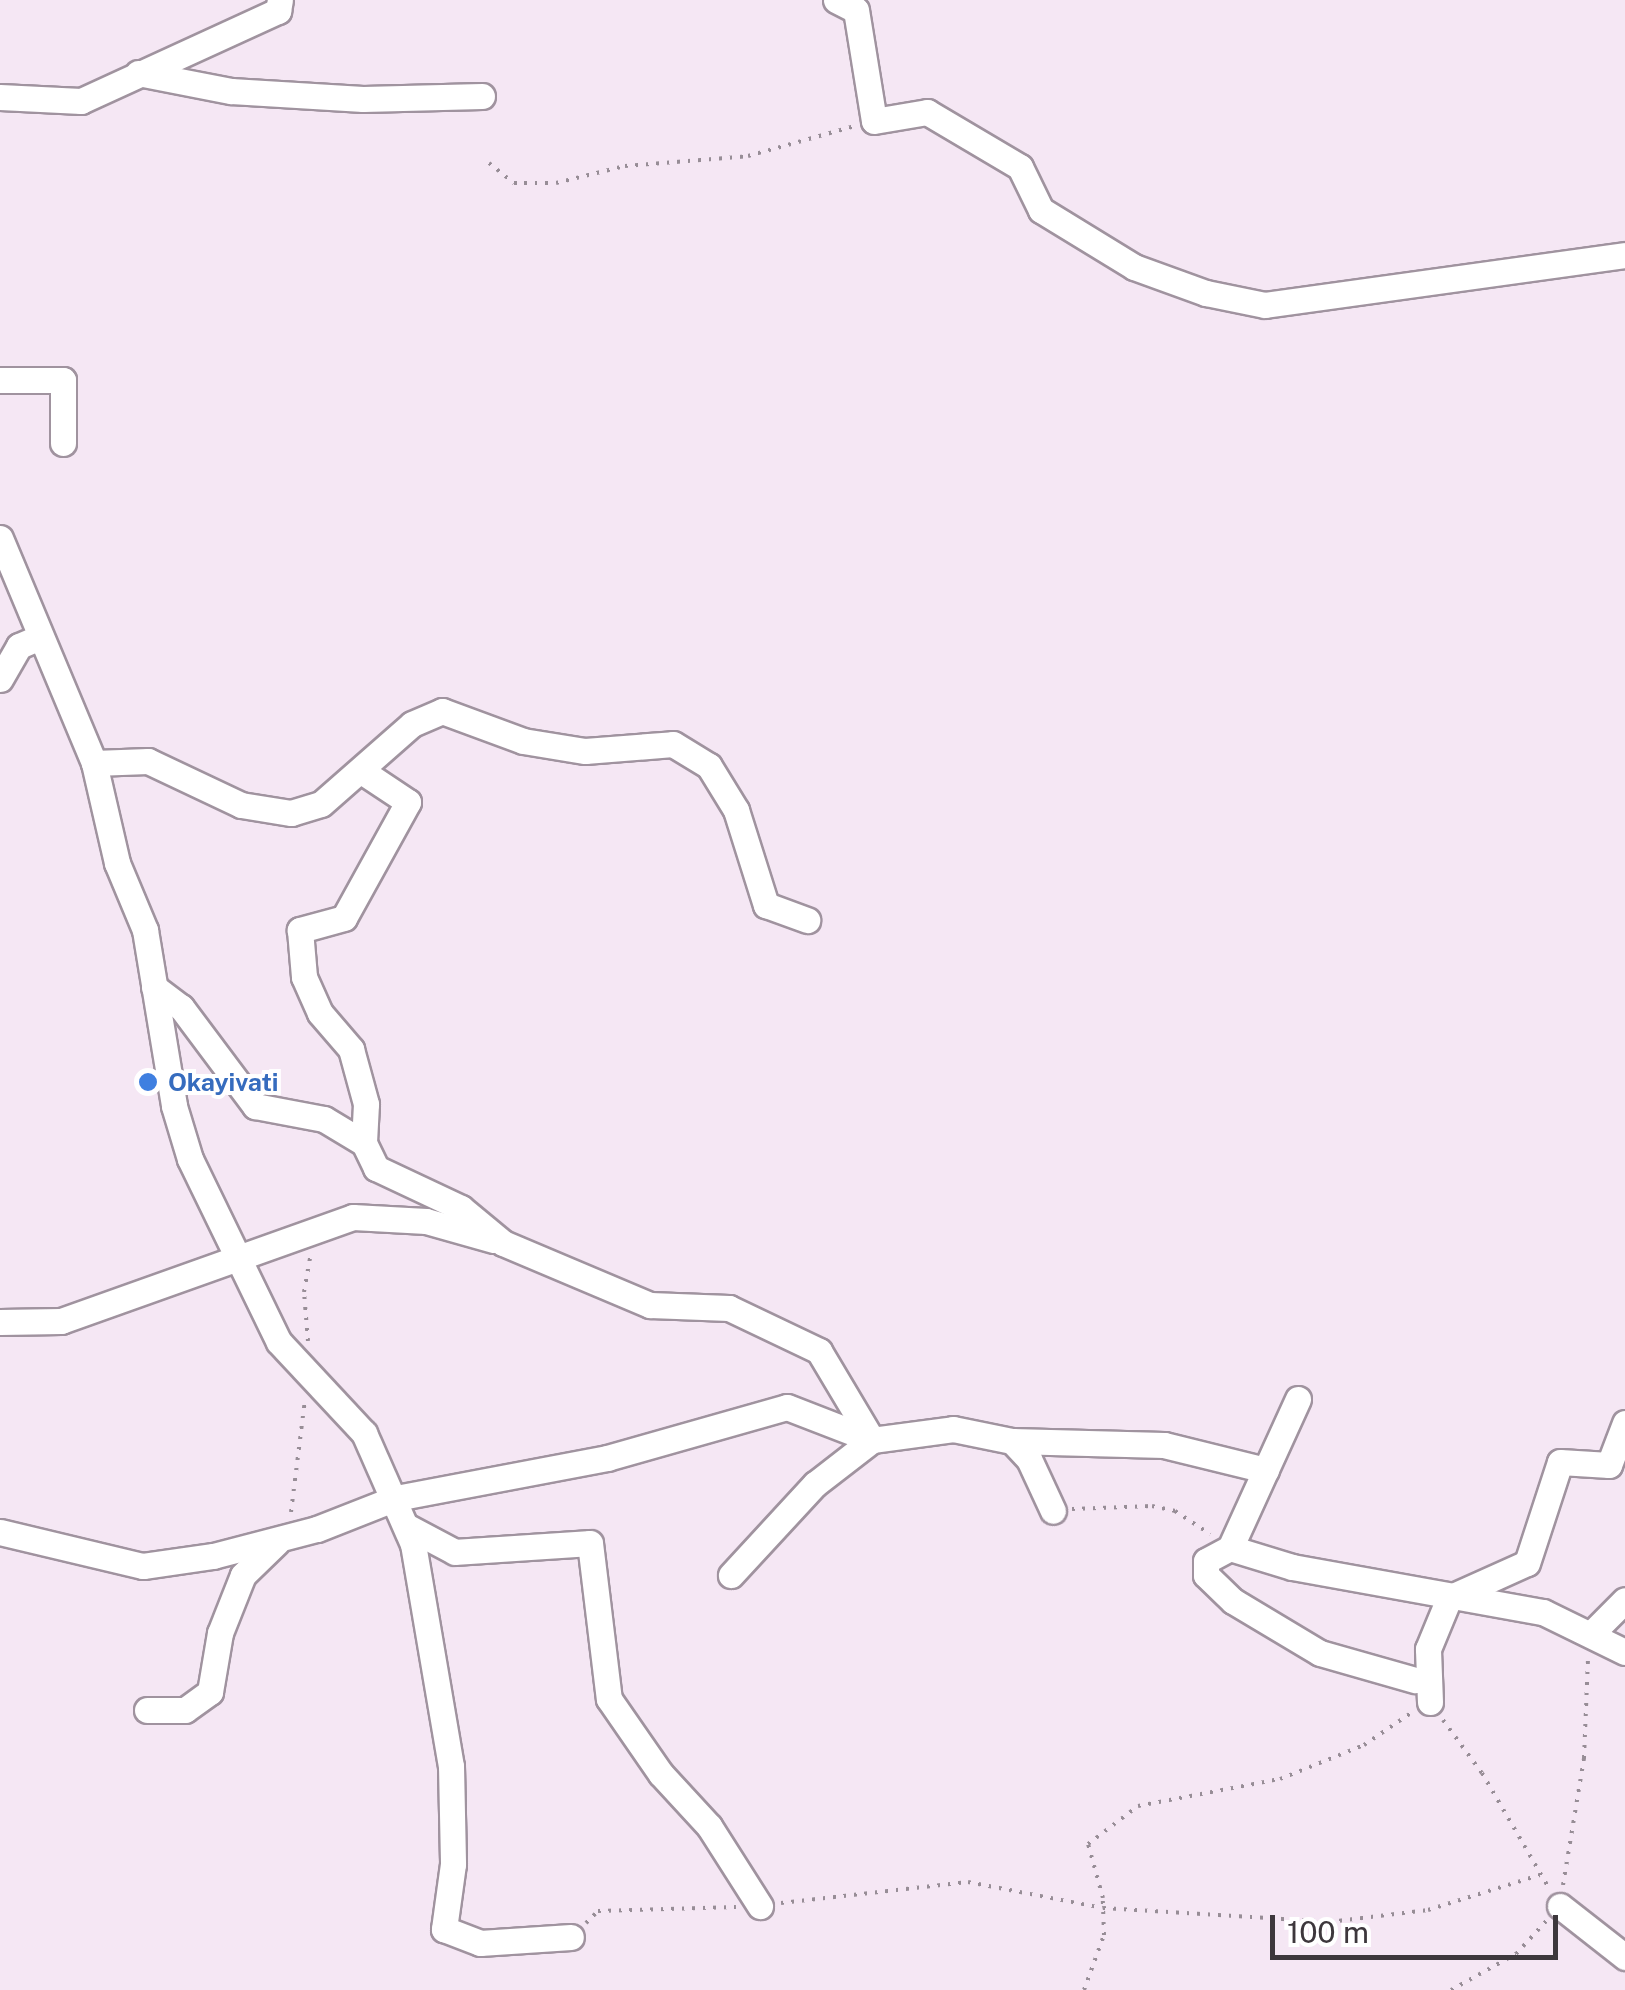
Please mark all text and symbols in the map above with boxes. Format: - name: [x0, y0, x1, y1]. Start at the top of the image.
- place label: Okayivati: [168, 1067, 279, 1097]
- marker: Okayivati: [137, 1071, 159, 1093]
- scale bar: [1275, 1895, 1562, 1957]
- text: 100 m: [1287, 1914, 1369, 1950]

